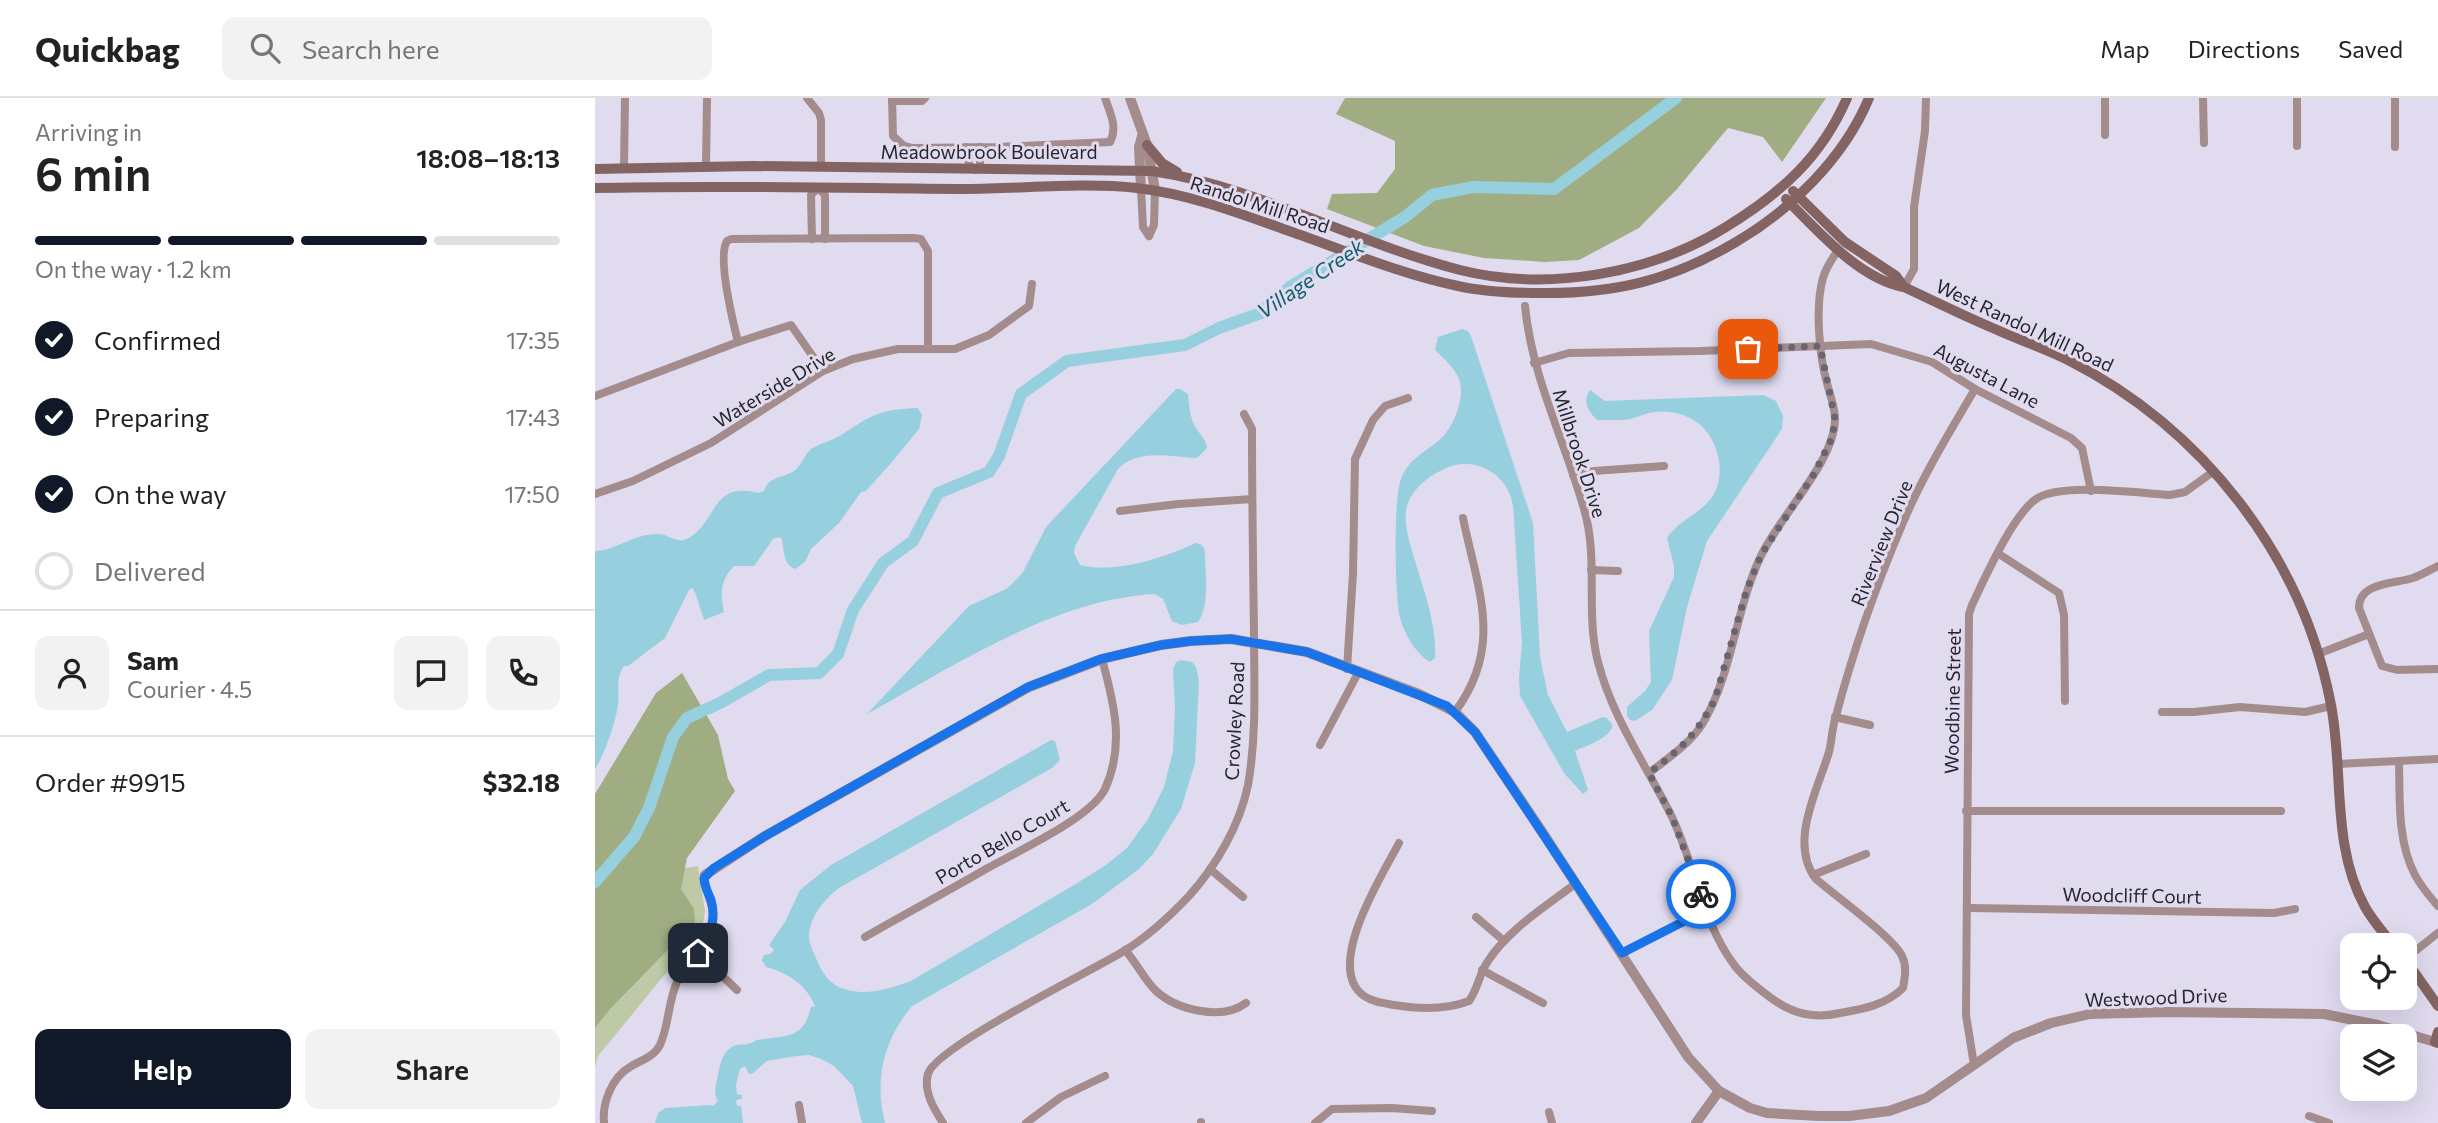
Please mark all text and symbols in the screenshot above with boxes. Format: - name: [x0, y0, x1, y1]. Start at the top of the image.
- search box: [222, 17, 712, 80]
- text: Quickbag: [35, 28, 180, 69]
- icon: search: [246, 29, 284, 67]
- text: Search here: [302, 33, 439, 64]
- text: Map: [2100, 34, 2150, 63]
- text: Directions: [2188, 34, 2300, 63]
- text: Saved: [2338, 34, 2403, 63]
- text: Arriving in: [35, 118, 142, 146]
- street label: Meadowbrook Boulevard: [880, 140, 1098, 163]
- text: 18:08–18:13: [416, 142, 560, 173]
- text: 6 min: [35, 144, 151, 200]
- street label: Randol Mill Road: [1187, 171, 1333, 237]
- water label: Village Creek: [1252, 233, 1369, 323]
- text: On the way · 1.2 km: [35, 255, 232, 283]
- street label: West Randol Mill Road: [1933, 274, 2117, 376]
- pin: [1718, 319, 1778, 379]
- icon: check: [35, 321, 73, 359]
- text: Confirmed: [94, 324, 221, 355]
- text: 17:35: [506, 326, 560, 354]
- icon: bag: [1729, 330, 1767, 368]
- street label: Augusta Lane: [1930, 338, 2044, 412]
- street label: Waterside Drive: [709, 342, 839, 432]
- street label: Millbrook Drive: [1548, 386, 1612, 520]
- icon: check: [35, 398, 73, 436]
- text: Preparing: [94, 401, 209, 432]
- text: 17:43: [506, 403, 560, 431]
- icon: check: [35, 475, 73, 513]
- street label: Riverview Drive: [1845, 477, 1917, 609]
- text: On the way: [94, 478, 227, 509]
- text: 17:50: [504, 480, 560, 508]
- text: Delivered: [94, 555, 205, 586]
- street label: Woodbine Street: [1939, 628, 1965, 774]
- button: person: [35, 636, 109, 710]
- button: chat: [394, 636, 468, 710]
- button: phone: [486, 636, 560, 710]
- text: Sam: [127, 644, 179, 675]
- street label: Crowley Road: [1219, 661, 1249, 781]
- text: Courier · 4.5: [127, 675, 252, 703]
- text: Order #9915: [35, 766, 186, 797]
- text: $32.18: [482, 766, 560, 797]
- street label: Porto Bello Court: [931, 793, 1073, 889]
- courier: [1666, 859, 1736, 929]
- icon: bike: [1682, 875, 1720, 913]
- street label: Woodcliff Court: [2062, 882, 2202, 908]
- pin: [668, 923, 728, 983]
- map controls: [2340, 933, 2417, 1101]
- button: locate: [2340, 933, 2417, 1010]
- icon: home: [679, 934, 717, 972]
- street label: Westwood Drive: [2084, 983, 2228, 1011]
- button: layers: [2340, 1024, 2417, 1101]
- button: Help: [35, 1029, 291, 1109]
- button: Share: [305, 1029, 560, 1109]

